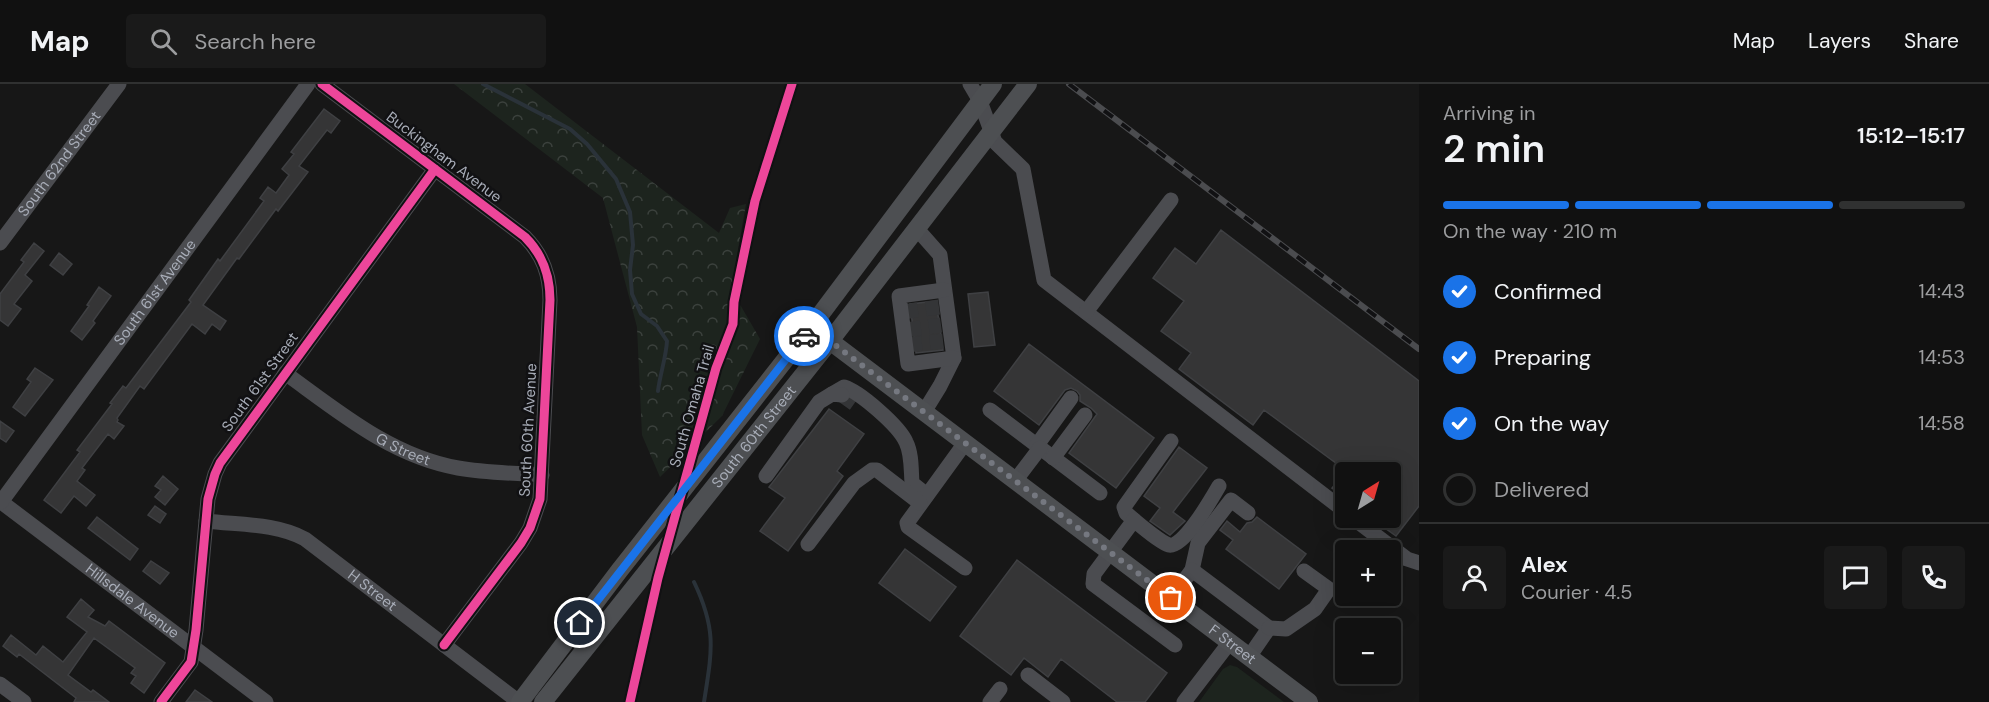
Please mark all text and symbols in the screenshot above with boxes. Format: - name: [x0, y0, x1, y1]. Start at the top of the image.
- search box: [126, 14, 546, 68]
- text: Map: [30, 23, 90, 60]
- icon: search: [147, 25, 180, 58]
- text: Search here: [195, 27, 316, 56]
- text: Map: [1733, 27, 1775, 55]
- text: Layers: [1808, 27, 1871, 55]
- text: Share: [1904, 27, 1959, 55]
- text: Arriving in: [1443, 100, 1535, 126]
- street label: South 62nd Street: [13, 107, 105, 221]
- street label: Buckingham Avenue: [382, 107, 506, 207]
- text: 15:12–15:17: [1857, 121, 1965, 150]
- text: 2 min: [1443, 123, 1545, 174]
- text: On the way · 210 m: [1443, 218, 1617, 244]
- street label: South 61st Avenue: [109, 235, 201, 350]
- icon: check: [1443, 275, 1476, 308]
- text: Confirmed: [1494, 277, 1602, 306]
- text: 14:43: [1919, 278, 1965, 304]
- courier: [774, 306, 834, 366]
- icon: car: [788, 320, 821, 353]
- street label: South 61st Street: [217, 328, 303, 436]
- icon: check: [1443, 341, 1476, 374]
- street label: South Omaha Trail: [665, 342, 719, 470]
- text: Preparing: [1494, 343, 1591, 372]
- text: 14:53: [1919, 344, 1965, 370]
- street label: South 60th Avenue: [515, 363, 541, 497]
- street label: South 60th Street: [707, 381, 801, 492]
- icon: check: [1443, 407, 1476, 440]
- text: On the way: [1494, 409, 1609, 438]
- text: 14:58: [1918, 410, 1965, 436]
- street label: G Street: [372, 428, 433, 470]
- north arrow: [1335, 462, 1401, 528]
- map controls: [1335, 462, 1401, 684]
- text: Delivered: [1494, 475, 1589, 504]
- button: +: [1335, 540, 1401, 606]
- button: person: [1443, 546, 1506, 609]
- button: chat: [1824, 546, 1887, 609]
- button: phone: [1902, 546, 1965, 609]
- text: Alex: [1521, 550, 1568, 579]
- street label: Hillsdale Avenue: [82, 559, 183, 643]
- street label: H Street: [344, 565, 401, 616]
- pin: [1145, 572, 1196, 623]
- text: Courier · 4.5: [1521, 579, 1633, 605]
- icon: bag: [1154, 581, 1187, 614]
- pin: [554, 597, 605, 648]
- icon: home: [563, 606, 596, 639]
- button: −: [1335, 618, 1401, 684]
- street label: F Street: [1205, 620, 1260, 669]

